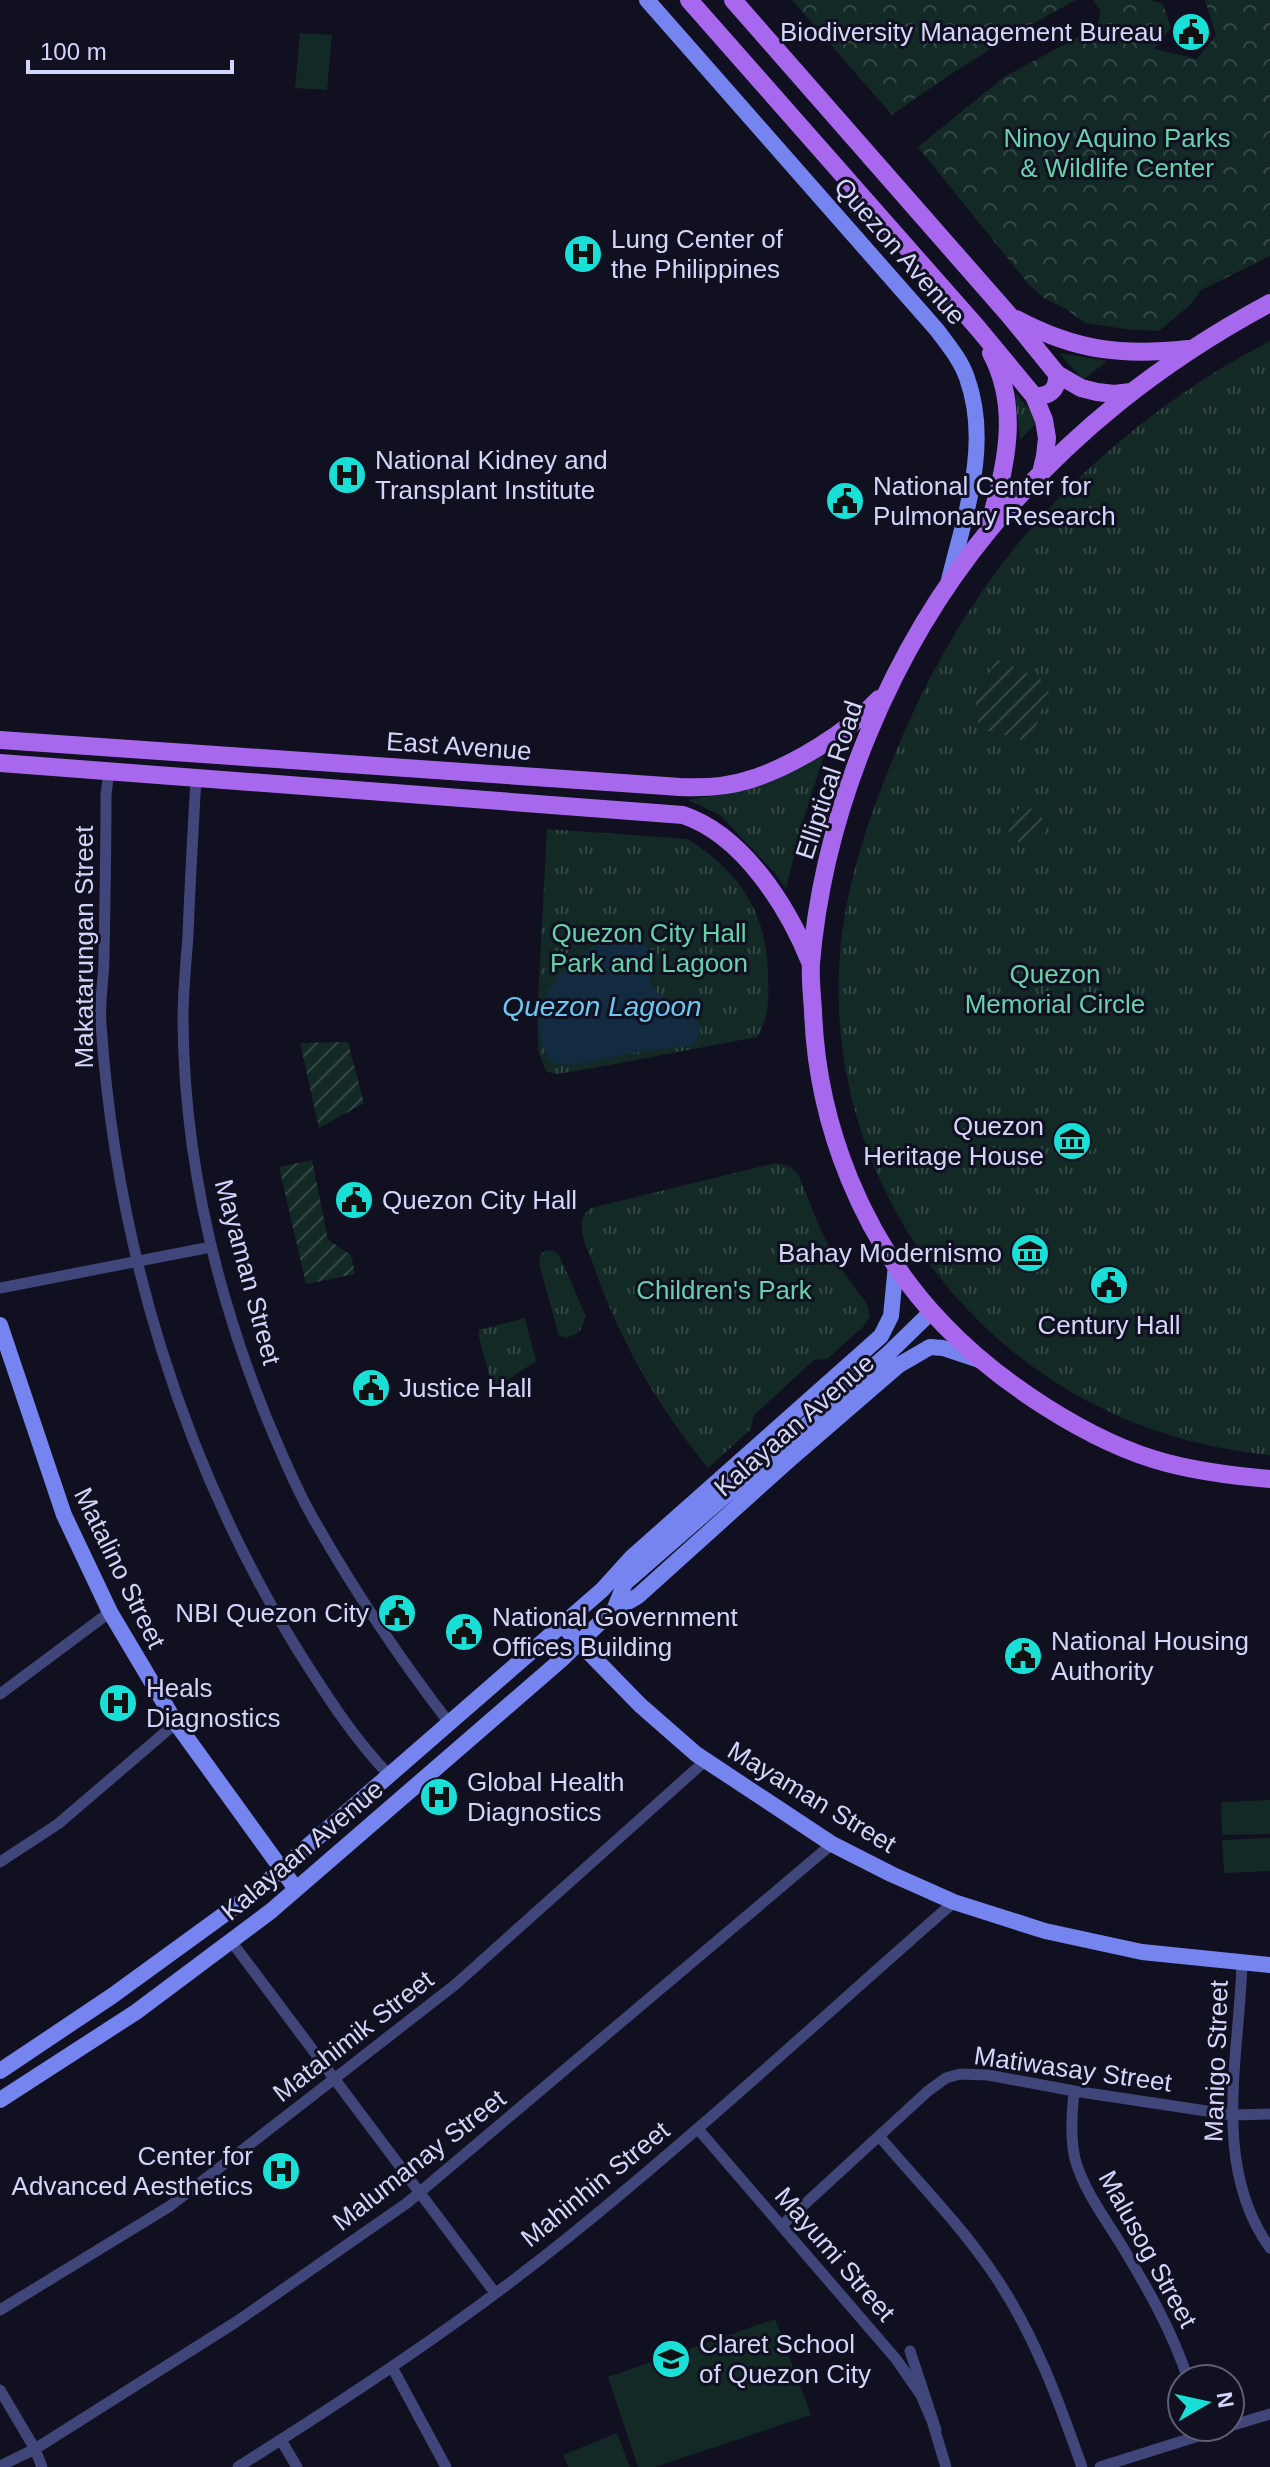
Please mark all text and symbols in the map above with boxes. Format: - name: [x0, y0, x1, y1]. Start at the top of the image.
- public building icon: Biodiversity Management Bureau: [1170, 11, 1212, 53]
- place label: Biodiversity Management Bureau: [780, 17, 1163, 47]
- scale bar: [28, 24, 232, 74]
- text: 100 m: [40, 38, 107, 65]
- park label: Ninoy Aquino Parks & Wildlife Center: [1004, 123, 1230, 183]
- street label: Quezon Avenue: [828, 172, 972, 330]
- place label: Lung Center of the Philippines: [611, 224, 784, 284]
- hospital icon: Lung Center of the Philippines: [562, 233, 604, 275]
- place label: National Kidney and Transplant Institute: [375, 445, 608, 505]
- hospital icon: National Kidney and Transplant Institute: [326, 454, 368, 496]
- place label: National Center for Pulmonary Research: [873, 471, 1116, 531]
- public building icon: National Center for Pulmonary Research: [824, 480, 866, 522]
- street label: Elliptical Road: [789, 697, 869, 863]
- street label: East Avenue: [385, 726, 533, 766]
- street label: Makatarungan Street: [69, 825, 99, 1068]
- park label: Quezon City Hall Park and Lagoon: [550, 918, 748, 978]
- park label: Quezon Memorial Circle: [965, 959, 1145, 1019]
- water label: Quezon Lagoon: [502, 991, 702, 1022]
- place label: Quezon Heritage House: [863, 1111, 1044, 1171]
- museum icon: Quezon Heritage House: [1051, 1120, 1093, 1162]
- street label: Mayaman Street: [209, 1176, 287, 1369]
- public building icon: Quezon City Hall: [333, 1179, 375, 1221]
- place label: Quezon City Hall: [382, 1185, 577, 1215]
- museum icon: Bahay Modernismo: [1009, 1232, 1051, 1274]
- place label: Bahay Modernismo: [778, 1238, 1002, 1268]
- public building icon: Century Hall: [1088, 1264, 1130, 1306]
- park label: Children's Park: [636, 1275, 813, 1305]
- place label: Century Hall: [1037, 1310, 1181, 1340]
- street label: Kalayaan Avenue: [708, 1347, 880, 1503]
- public building icon: Justice Hall: [350, 1367, 392, 1409]
- place label: Justice Hall: [399, 1373, 532, 1403]
- street label: Matalino Street: [68, 1483, 172, 1654]
- public building icon: NBI Quezon City: [376, 1592, 418, 1634]
- place label: NBI Quezon City: [175, 1598, 369, 1628]
- place label: National Government Offices Building: [492, 1602, 738, 1662]
- public building icon: National Government Offices Building: [443, 1611, 485, 1653]
- place label: National Housing Authority: [1051, 1626, 1249, 1686]
- public building icon: National Housing Authority: [1002, 1635, 1044, 1677]
- place label: Heals Diagnostics: [146, 1673, 280, 1733]
- hospital icon: Heals Diagnostics: [97, 1682, 139, 1724]
- street label: Mayaman Street: [723, 1735, 902, 1859]
- place label: Global Health Diagnostics: [467, 1767, 625, 1827]
- street label: Kalayaan Avenue: [215, 1774, 389, 1926]
- hospital icon: Global Health Diagnostics: [418, 1776, 460, 1818]
- street label: Matahimik Street: [267, 1964, 440, 2108]
- street label: Manigo Street: [1198, 1979, 1234, 2142]
- street label: Matiwasay Street: [972, 2040, 1175, 2098]
- street label: Malumanay Street: [327, 2083, 512, 2237]
- street label: Mahinhin Street: [515, 2115, 676, 2253]
- place label: Center for Advanced Aesthetics: [12, 2141, 253, 2201]
- hospital icon: Center for Advanced Aesthetics: [260, 2150, 302, 2192]
- street label: Malusog Street: [1092, 2165, 1204, 2333]
- street label: Mayumi Street: [769, 2181, 902, 2328]
- place label: Claret School of Quezon City: [699, 2329, 871, 2389]
- school or university icon: Claret School of Quezon City: [650, 2338, 692, 2380]
- north arrow: [1166, 2363, 1246, 2443]
- text: N: [1212, 2390, 1239, 2410]

